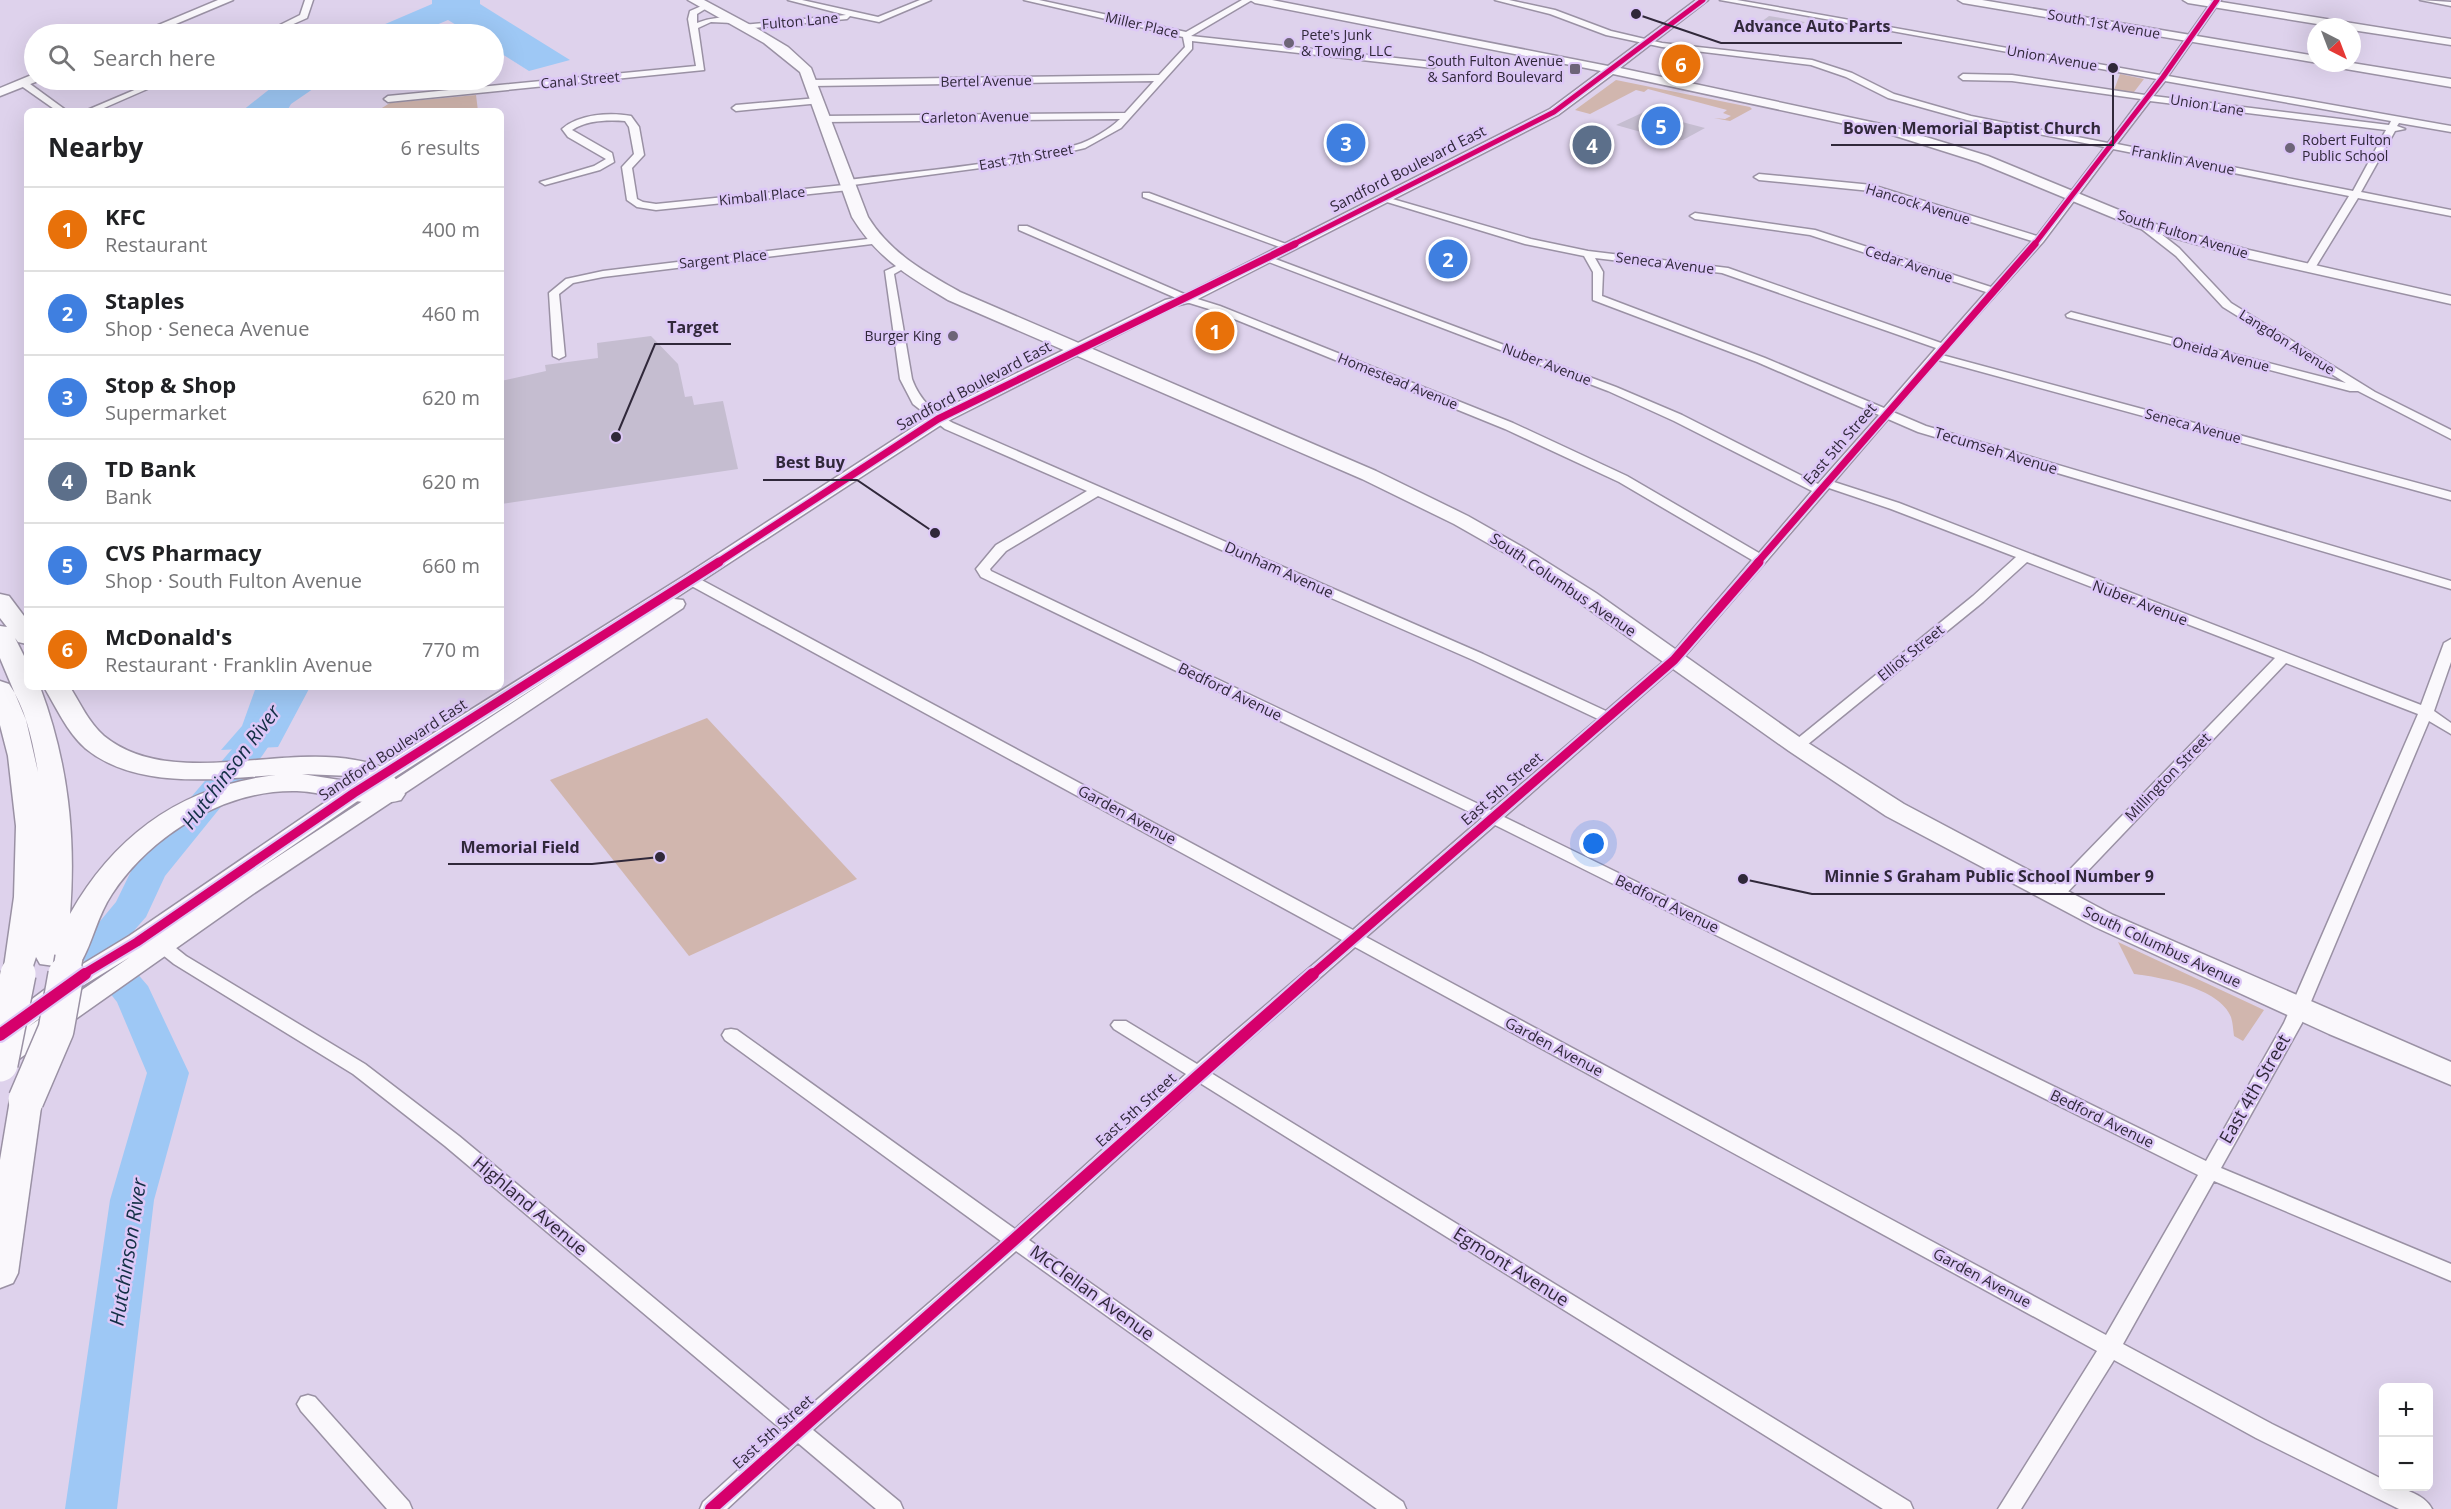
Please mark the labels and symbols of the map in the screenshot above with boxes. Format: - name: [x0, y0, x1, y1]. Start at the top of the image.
- street label: South 1st Avenue: [2046, 4, 2162, 43]
- street label: Miller Place: [1104, 7, 1181, 42]
- street label: Fulton Lane: [761, 8, 839, 33]
- callout: Advance Auto Parts: [1721, 9, 1902, 43]
- text: Advance Auto Parts: [1734, 15, 1890, 37]
- north arrow: [2307, 18, 2361, 72]
- place label: Pete's Junk & Towing, LLC: [1301, 25, 1392, 60]
- marker: Pete's Junk & Towing, LLC: [1282, 36, 1296, 50]
- street label: Union Avenue: [2005, 40, 2099, 75]
- pin: 6: [1662, 42, 1700, 86]
- place label: South Fulton Avenue & Sanford Boulevard: [1427, 51, 1563, 86]
- marker: South Fulton Avenue & Sanford Boulevard: [1568, 62, 1582, 76]
- street label: Canal Street: [540, 67, 620, 92]
- street label: Bertel Avenue: [940, 70, 1032, 91]
- street label: Union Lane: [2169, 89, 2245, 120]
- pin: 5: [1642, 104, 1680, 148]
- street label: Carleton Avenue: [921, 106, 1029, 127]
- callout: Bowen Memorial Baptist Church: [1831, 111, 2113, 145]
- text: Bowen Memorial Baptist Church: [1843, 117, 2101, 139]
- street label: Sandford Boulevard East: [1326, 120, 1489, 216]
- pin: 3: [1326, 120, 1366, 166]
- pin: 4: [1572, 122, 1612, 168]
- place label: Robert Fulton Public School: [2302, 130, 2391, 165]
- street label: East 7th Street: [977, 139, 1074, 174]
- street label: Franklin Avenue: [2130, 140, 2236, 179]
- marker: Robert Fulton Public School: [2283, 141, 2297, 155]
- street label: Hancock Avenue: [1864, 179, 1973, 228]
- street label: Kimball Place: [718, 182, 806, 209]
- street label: South Fulton Avenue: [2116, 205, 2251, 262]
- pin: 2: [1428, 236, 1468, 282]
- street label: Cedar Avenue: [1863, 240, 1956, 287]
- street label: Sargent Place: [678, 244, 768, 273]
- street label: Seneca Avenue: [1615, 247, 1715, 278]
- street label: Langdon Avenue: [2236, 305, 2339, 379]
- pin: 1: [1196, 308, 1234, 354]
- callout: Target: [655, 310, 731, 344]
- text: Target: [667, 316, 719, 338]
- place label: Burger King: [865, 326, 941, 345]
- marker: Burger King: [946, 329, 960, 343]
- street label: Oneida Avenue: [2171, 331, 2272, 376]
- street label: Sandford Boulevard East: [893, 336, 1054, 434]
- street label: Nuber Avenue: [1500, 338, 1594, 389]
- street label: Homestead Avenue: [1335, 348, 1461, 413]
- street label: East 5th Street: [1798, 398, 1880, 488]
- street label: Seneca Avenue: [2143, 404, 2243, 448]
- street label: Tecumseh Avenue: [1932, 422, 2060, 478]
- callout: Best Buy: [763, 446, 857, 480]
- text: Best Buy: [775, 451, 846, 473]
- street label: South Columbus Avenue: [1487, 528, 1640, 641]
- street label: Dunham Avenue: [1222, 536, 1337, 602]
- street label: Nuber Avenue: [2090, 575, 2191, 629]
- street label: Elliot Street: [1873, 619, 1948, 685]
- street label: Bedford Avenue: [1175, 657, 1286, 725]
- street label: Sandford Boulevard East: [315, 694, 470, 805]
- water label: Hutchinson River: [175, 698, 287, 834]
- street label: Millington Street: [2120, 728, 2215, 825]
- street label: East 5th Street: [1456, 747, 1546, 829]
- street label: Garden Avenue: [1075, 780, 1180, 848]
- your location: [1579, 829, 1608, 858]
- callout: Memorial Field: [448, 830, 592, 864]
- text: Memorial Field: [460, 836, 580, 858]
- callout: Minnie S Graham Public School Number 9: [1812, 860, 2165, 894]
- text: Minnie S Graham Public School Number 9: [1824, 865, 2154, 887]
- street label: Bedford Avenue: [1612, 869, 1723, 937]
- street label: South Columbus Avenue: [2080, 901, 2245, 991]
- street label: Garden Avenue: [1502, 1012, 1607, 1080]
- street label: East 4th Street: [2213, 1030, 2295, 1147]
- street label: East 5th Street: [1091, 1068, 1180, 1151]
- street label: Bedford Avenue: [2047, 1084, 2158, 1152]
- street label: Highland Avenue: [468, 1150, 593, 1260]
- water label: Hutchinson River: [103, 1175, 153, 1328]
- street label: Egmont Avenue: [1449, 1221, 1574, 1311]
- street label: McClellan Avenue: [1026, 1239, 1160, 1345]
- street label: Garden Avenue: [1930, 1243, 2035, 1311]
- street label: East 5th Street: [728, 1390, 817, 1473]

